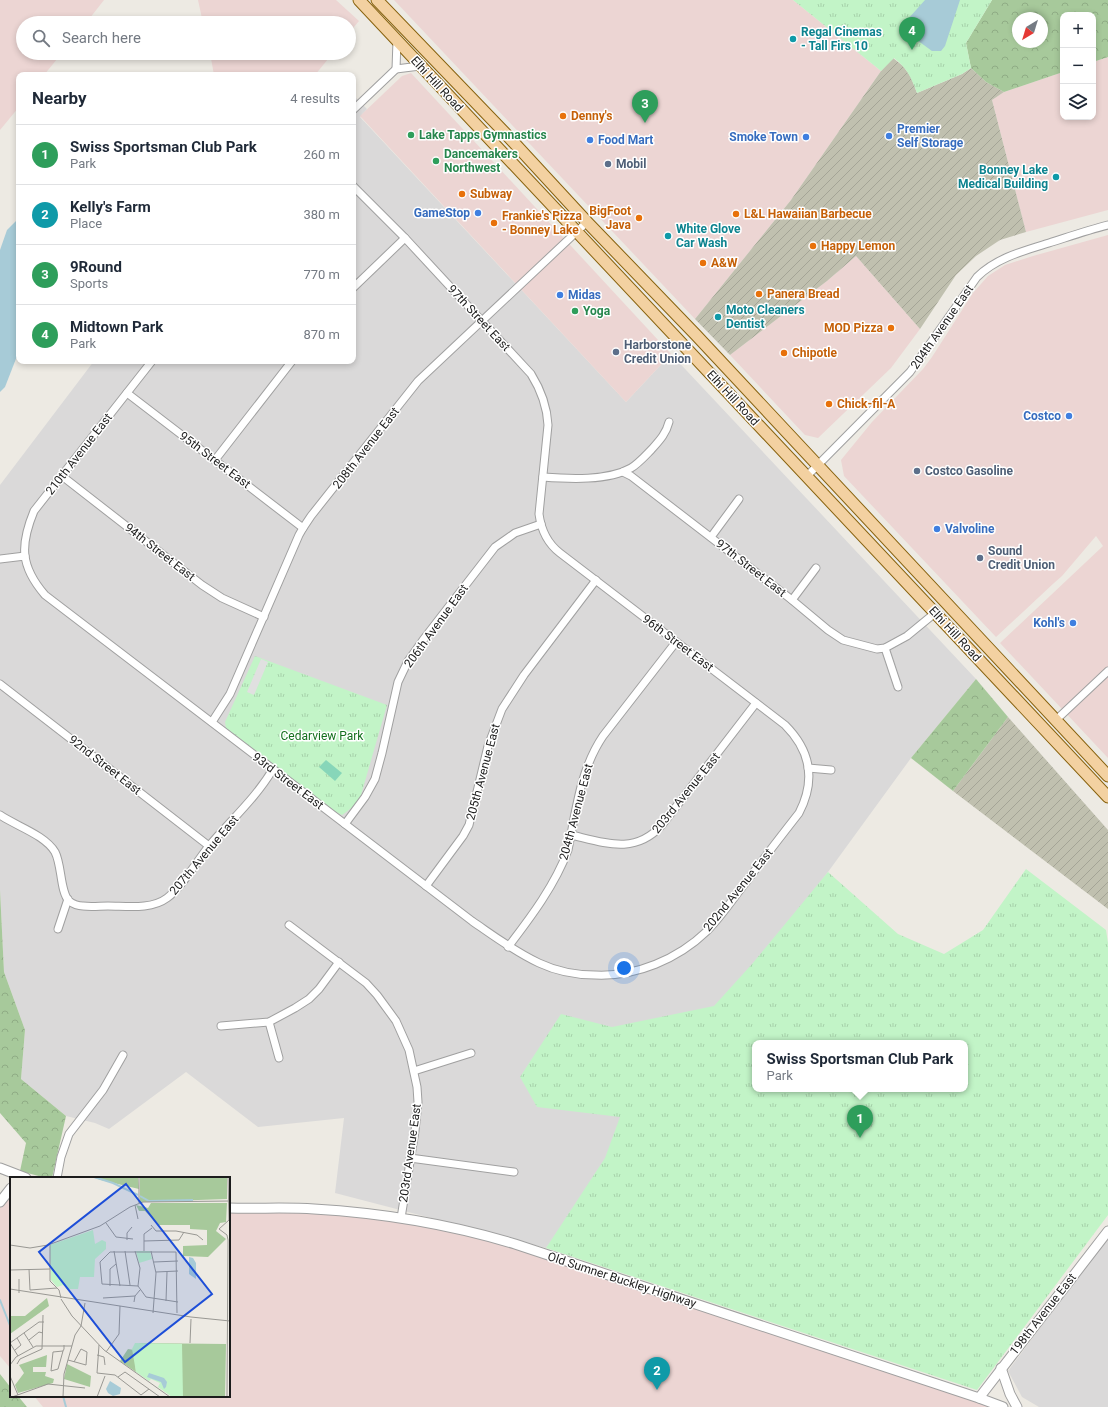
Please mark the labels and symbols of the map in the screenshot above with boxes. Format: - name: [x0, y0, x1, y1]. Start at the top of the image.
- north arrow: [1012, 12, 1048, 48]
- pin: 4: [899, 17, 925, 50]
- place label: Regal Cinemas - Tall Firs 10: [801, 25, 882, 53]
- marker: Regal Cinemas - Tall Firs 10: [788, 34, 798, 44]
- street label: Elhi Hill Road: [408, 54, 466, 114]
- pin: 3: [632, 90, 658, 123]
- place label: Denny's: [571, 109, 612, 123]
- marker: Denny's: [558, 111, 568, 121]
- place label: Premier Self Storage: [897, 122, 964, 150]
- place label: Lake Tapps Gymnastics: [419, 128, 547, 142]
- marker: Lake Tapps Gymnastics: [406, 130, 416, 140]
- place label: Smoke Town: [729, 130, 798, 144]
- marker: Premier Self Storage: [884, 131, 894, 141]
- marker: Smoke Town: [801, 132, 811, 142]
- place label: Food Mart: [598, 133, 653, 147]
- marker: Food Mart: [585, 135, 595, 145]
- place label: Dancemakers Northwest: [444, 147, 518, 175]
- marker: Dancemakers Northwest: [431, 156, 441, 166]
- place label: Mobil: [616, 157, 646, 171]
- marker: Mobil: [603, 159, 613, 169]
- place label: Bonney Lake Medical Building: [958, 163, 1049, 191]
- marker: Bonney Lake Medical Building: [1051, 172, 1061, 182]
- place label: Subway: [470, 187, 513, 201]
- marker: Subway: [457, 189, 467, 199]
- place label: BigFoot Java: [589, 204, 632, 232]
- place label: GameStop: [414, 206, 470, 220]
- place label: L&L Hawaiian Barbecue: [744, 207, 872, 221]
- marker: GameStop: [473, 208, 483, 218]
- place label: Frankie's Pizza - Bonney Lake: [502, 209, 582, 237]
- marker: L&L Hawaiian Barbecue: [731, 209, 741, 219]
- marker: BigFoot Java: [634, 213, 644, 223]
- marker: Frankie's Pizza - Bonney Lake: [489, 218, 499, 228]
- place label: White Glove Car Wash: [676, 222, 741, 250]
- marker: White Glove Car Wash: [663, 231, 673, 241]
- place label: Happy Lemon: [821, 239, 895, 253]
- marker: Happy Lemon: [808, 241, 818, 251]
- place label: A&W: [711, 256, 738, 270]
- marker: A&W: [698, 258, 708, 268]
- street label: 97th Street East: [445, 282, 513, 354]
- street label: 204th Avenue East: [908, 282, 976, 372]
- place label: Panera Bread: [767, 287, 840, 301]
- place label: Midas: [568, 288, 601, 302]
- marker: Panera Bread: [754, 289, 764, 299]
- marker: Midas: [555, 290, 565, 300]
- place label: Moto Cleaners Dentist: [726, 303, 805, 331]
- place label: Yoga: [583, 304, 611, 318]
- marker: Yoga: [570, 306, 580, 316]
- marker: Moto Cleaners Dentist: [713, 312, 723, 322]
- place label: MOD Pizza: [824, 321, 884, 335]
- marker: MOD Pizza: [886, 323, 896, 333]
- place label: Harborstone Credit Union: [624, 338, 692, 366]
- place label: Chipotle: [792, 346, 838, 360]
- marker: Harborstone Credit Union: [611, 347, 621, 357]
- marker: Chipotle: [779, 348, 789, 358]
- street label: Elhi Hill Road: [704, 368, 762, 428]
- place label: Chick-fil-A: [837, 397, 896, 411]
- marker: Chick-fil-A: [824, 399, 834, 409]
- street label: 208th Avenue East: [330, 404, 402, 491]
- place label: Costco: [1023, 409, 1061, 423]
- street label: 210th Avenue East: [43, 410, 115, 497]
- marker: Costco: [1064, 411, 1074, 421]
- street label: 95th Street East: [177, 429, 253, 491]
- place label: Costco Gasoline: [925, 464, 1013, 478]
- marker: Costco Gasoline: [912, 466, 922, 476]
- street label: 94th Street East: [122, 520, 198, 584]
- place label: Valvoline: [945, 522, 995, 536]
- marker: Valvoline: [932, 524, 942, 534]
- street label: 97th Street East: [713, 536, 789, 600]
- place label: Sound Credit Union: [988, 544, 1055, 572]
- marker: Sound Credit Union: [975, 553, 985, 563]
- street label: 206th Avenue East: [401, 582, 471, 670]
- street label: Elhi Hill Road: [926, 604, 984, 664]
- street label: 96th Street East: [640, 612, 716, 674]
- place label: Kohl's: [1033, 616, 1065, 630]
- marker: Kohl's: [1068, 618, 1078, 628]
- street label: 205th Avenue East: [463, 722, 503, 822]
- park label: Cedarview Park: [281, 729, 364, 743]
- street label: 92nd Street East: [66, 732, 144, 798]
- street label: 93rd Street East: [250, 750, 326, 812]
- street label: 203rd Avenue East: [649, 750, 723, 836]
- street label: 204th Avenue East: [556, 762, 596, 862]
- street label: 207th Avenue East: [167, 812, 241, 898]
- street label: 202nd Avenue East: [700, 846, 776, 934]
- your location: [614, 958, 634, 978]
- street label: 203rd Avenue East: [396, 1103, 424, 1203]
- pin: 1: [847, 1105, 873, 1138]
- inset map: [10, 1177, 230, 1397]
- street label: Old Sumner Buckley Highway: [546, 1249, 698, 1311]
- street label: 198th Avenue East: [1007, 1270, 1079, 1357]
- pin: 2: [644, 1357, 670, 1390]

